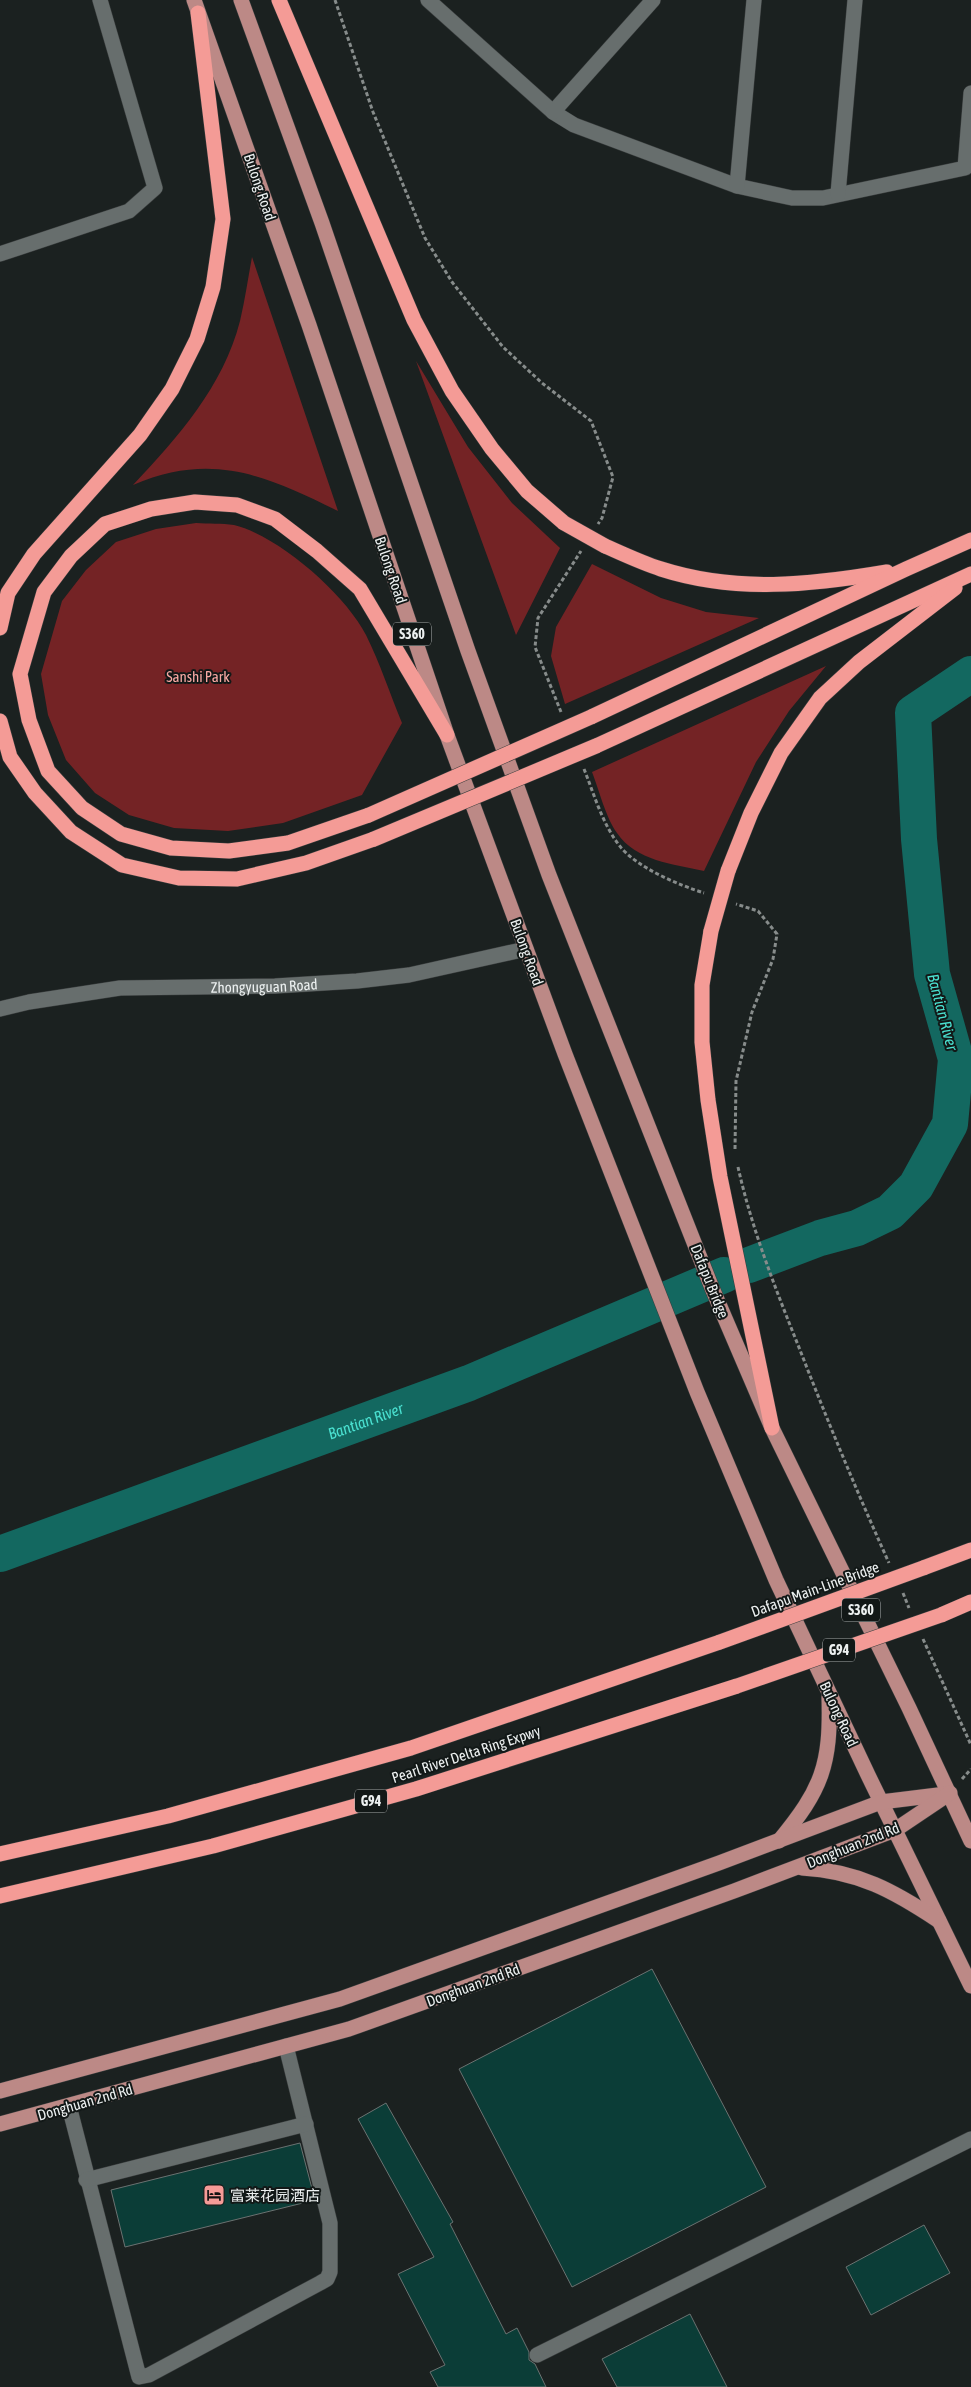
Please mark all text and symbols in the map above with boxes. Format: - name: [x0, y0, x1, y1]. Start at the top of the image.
- street label: Bulong Road: [241, 151, 279, 223]
- street label: Bulong Road: [372, 534, 410, 606]
- road number: S360: [393, 622, 431, 646]
- park label: Sanshi Park: [166, 668, 230, 685]
- street label: Bulong Road: [507, 916, 547, 988]
- water label: Bantian River: [924, 972, 962, 1054]
- street label: Zhongyuguan Road: [210, 975, 318, 995]
- street label: Dafapu Bridge: [688, 1242, 733, 1320]
- water label: Bantian River: [325, 1398, 407, 1443]
- street label: Dafapu Main-Line Bridge: [749, 1558, 881, 1620]
- road number: S360: [842, 1598, 880, 1622]
- road number: G94: [823, 1638, 855, 1662]
- street label: Bulong Road: [817, 1679, 861, 1749]
- street label: Pearl River Delta Ring Expwy: [389, 1722, 543, 1786]
- road number: G94: [355, 1790, 387, 1812]
- street label: Donghuan 2nd Rd: [804, 1819, 902, 1871]
- street label: Donghuan 2nd Rd: [424, 1960, 522, 2010]
- street label: Donghuan 2nd Rd: [36, 2080, 134, 2124]
- hotel icon: 富莱花园酒店: [202, 2183, 226, 2207]
- place label: 富莱花园酒店: [230, 2187, 320, 2204]

